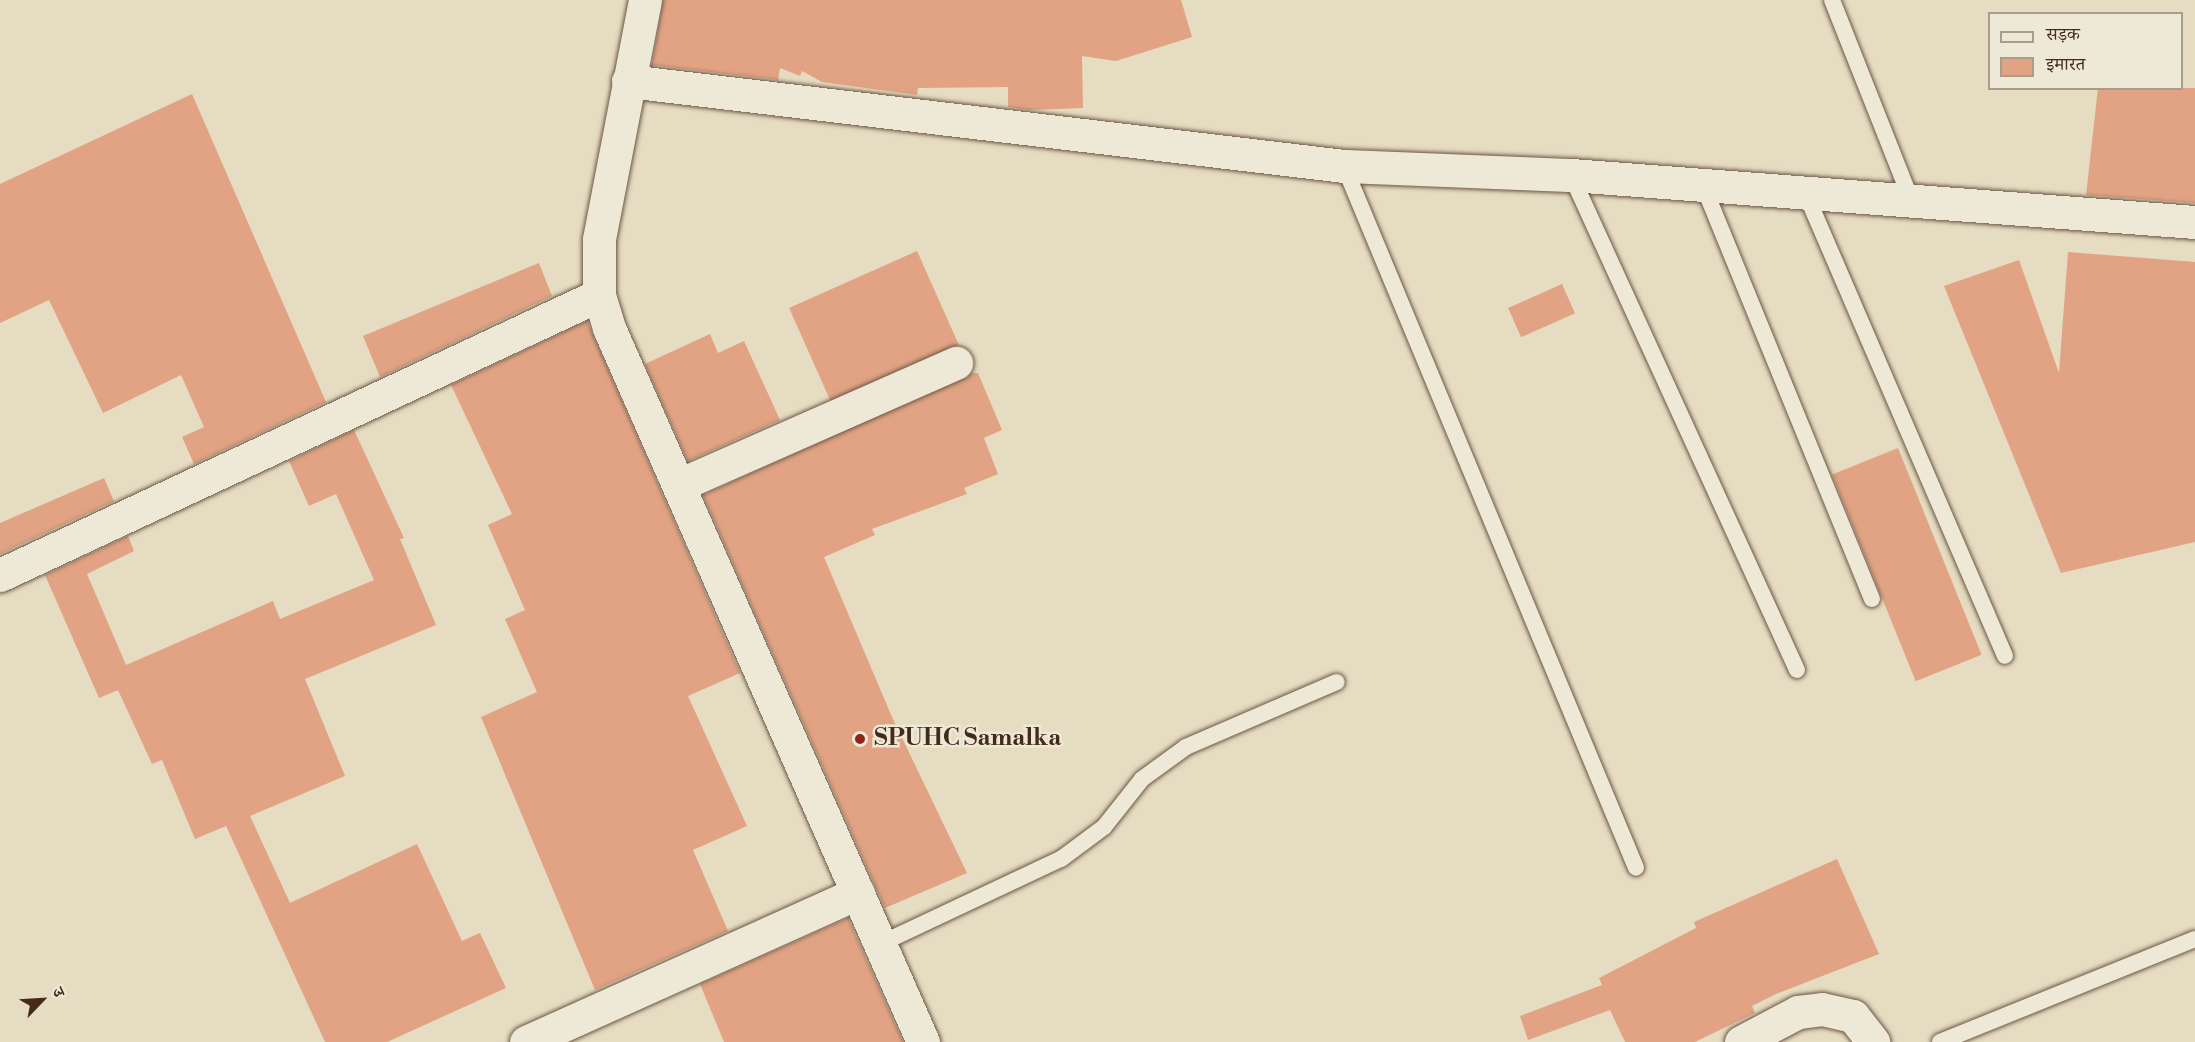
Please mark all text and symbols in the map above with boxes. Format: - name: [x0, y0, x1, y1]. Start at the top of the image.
- legend: [1988, 12, 2183, 90]
- text: सड़क: [2046, 23, 2080, 46]
- text: इमारत: [2046, 53, 2085, 76]
- place label: SPUHC Samalka: [874, 725, 1061, 753]
- marker: SPUHC Samalka: [851, 730, 869, 748]
- north arrow: [12, 970, 72, 1030]
- text: उ: [48, 984, 69, 1000]

